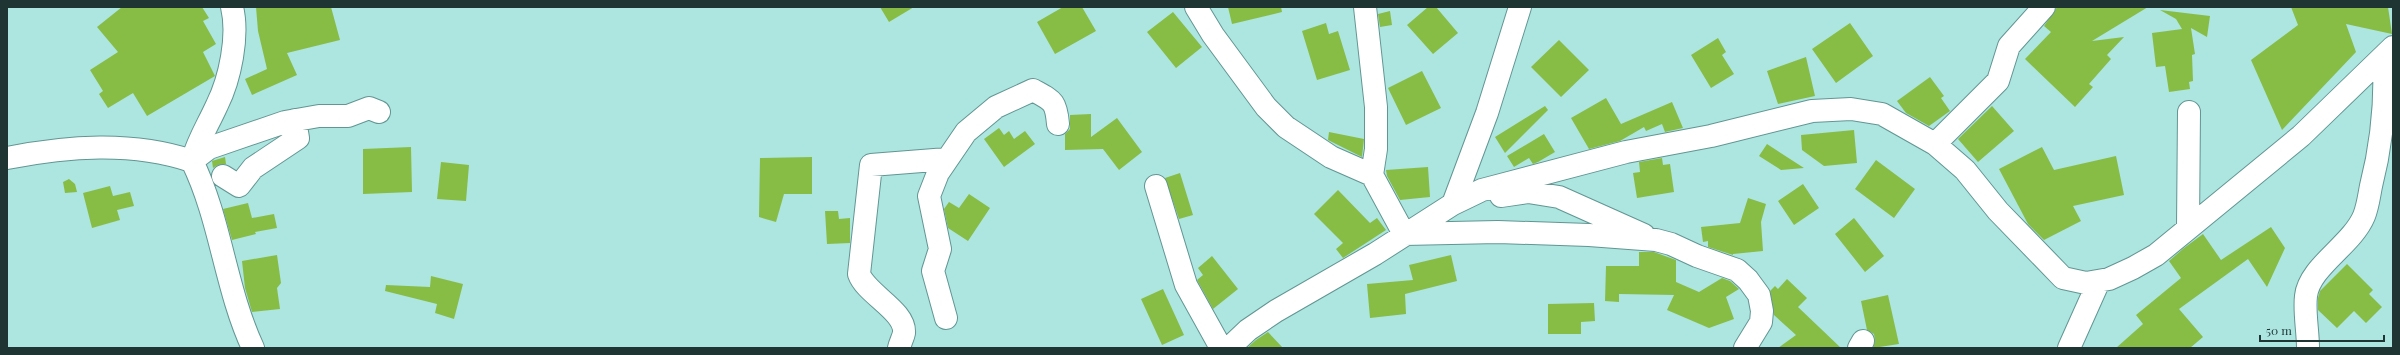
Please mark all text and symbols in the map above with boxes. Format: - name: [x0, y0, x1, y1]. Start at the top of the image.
- scale bar: [2260, 317, 2384, 343]
- text: 50 m: [2266, 322, 2292, 338]

